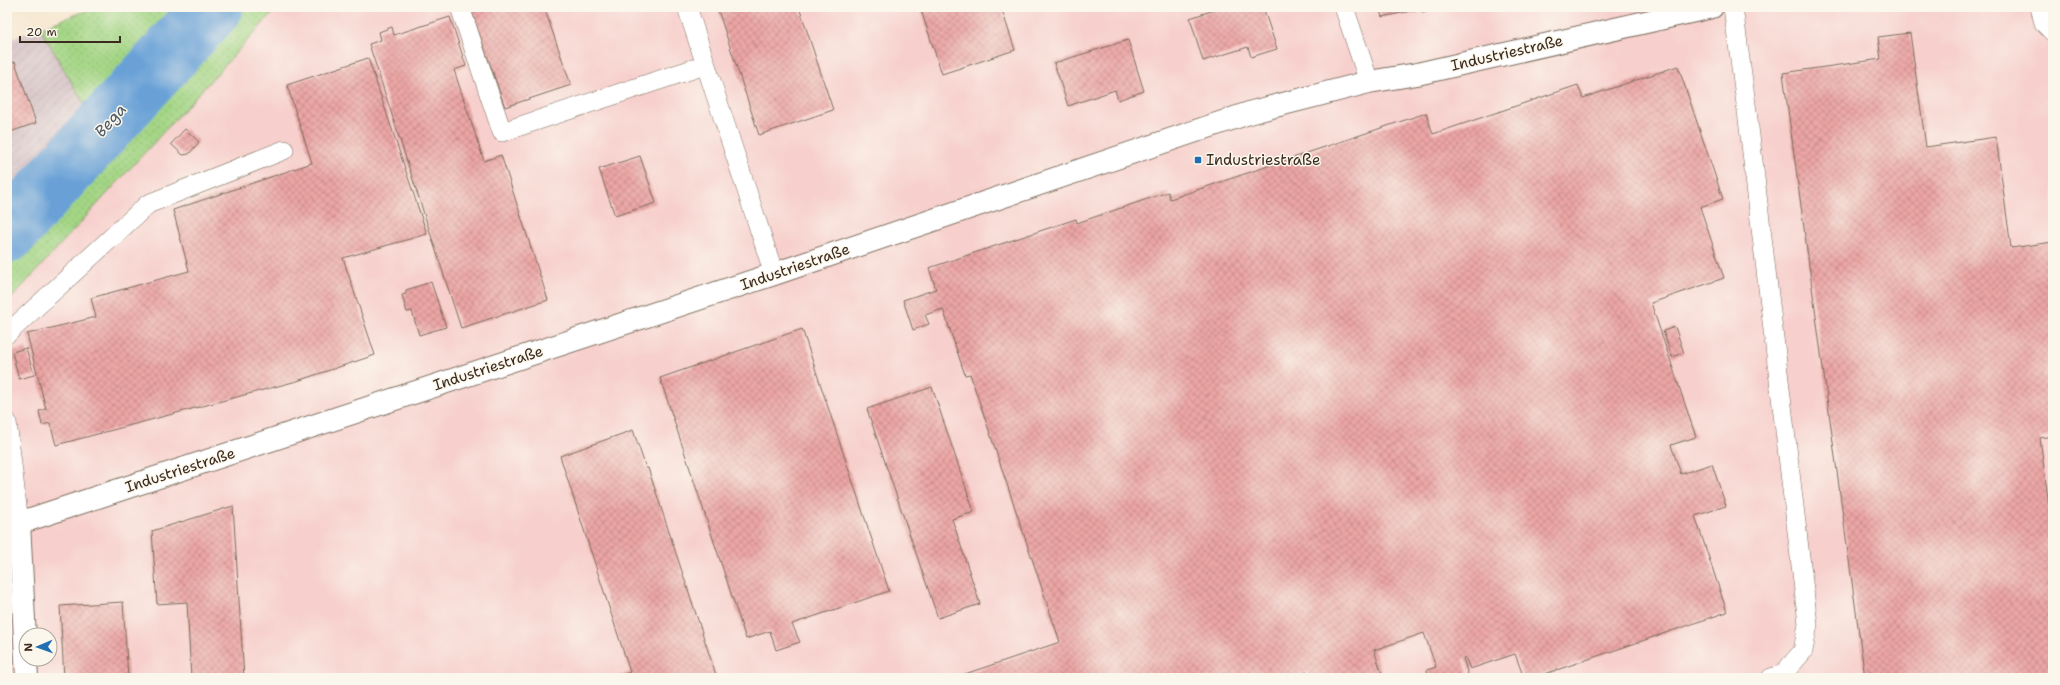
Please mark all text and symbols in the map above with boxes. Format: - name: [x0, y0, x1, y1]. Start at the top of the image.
- scale bar: [20, 18, 120, 44]
- text: 20 m: [26, 24, 57, 40]
- street label: Industriestraße: [1449, 30, 1565, 76]
- water label: Bega: [90, 99, 131, 142]
- place label: Industriestraße: [1206, 150, 1320, 170]
- marker: Industriestraße: [1193, 155, 1203, 165]
- street label: Industriestraße: [738, 239, 852, 295]
- street label: Industriestraße: [430, 341, 546, 395]
- street label: Industriestraße: [122, 443, 238, 497]
- north arrow: [18, 627, 58, 667]
- text: N: [21, 642, 36, 652]

